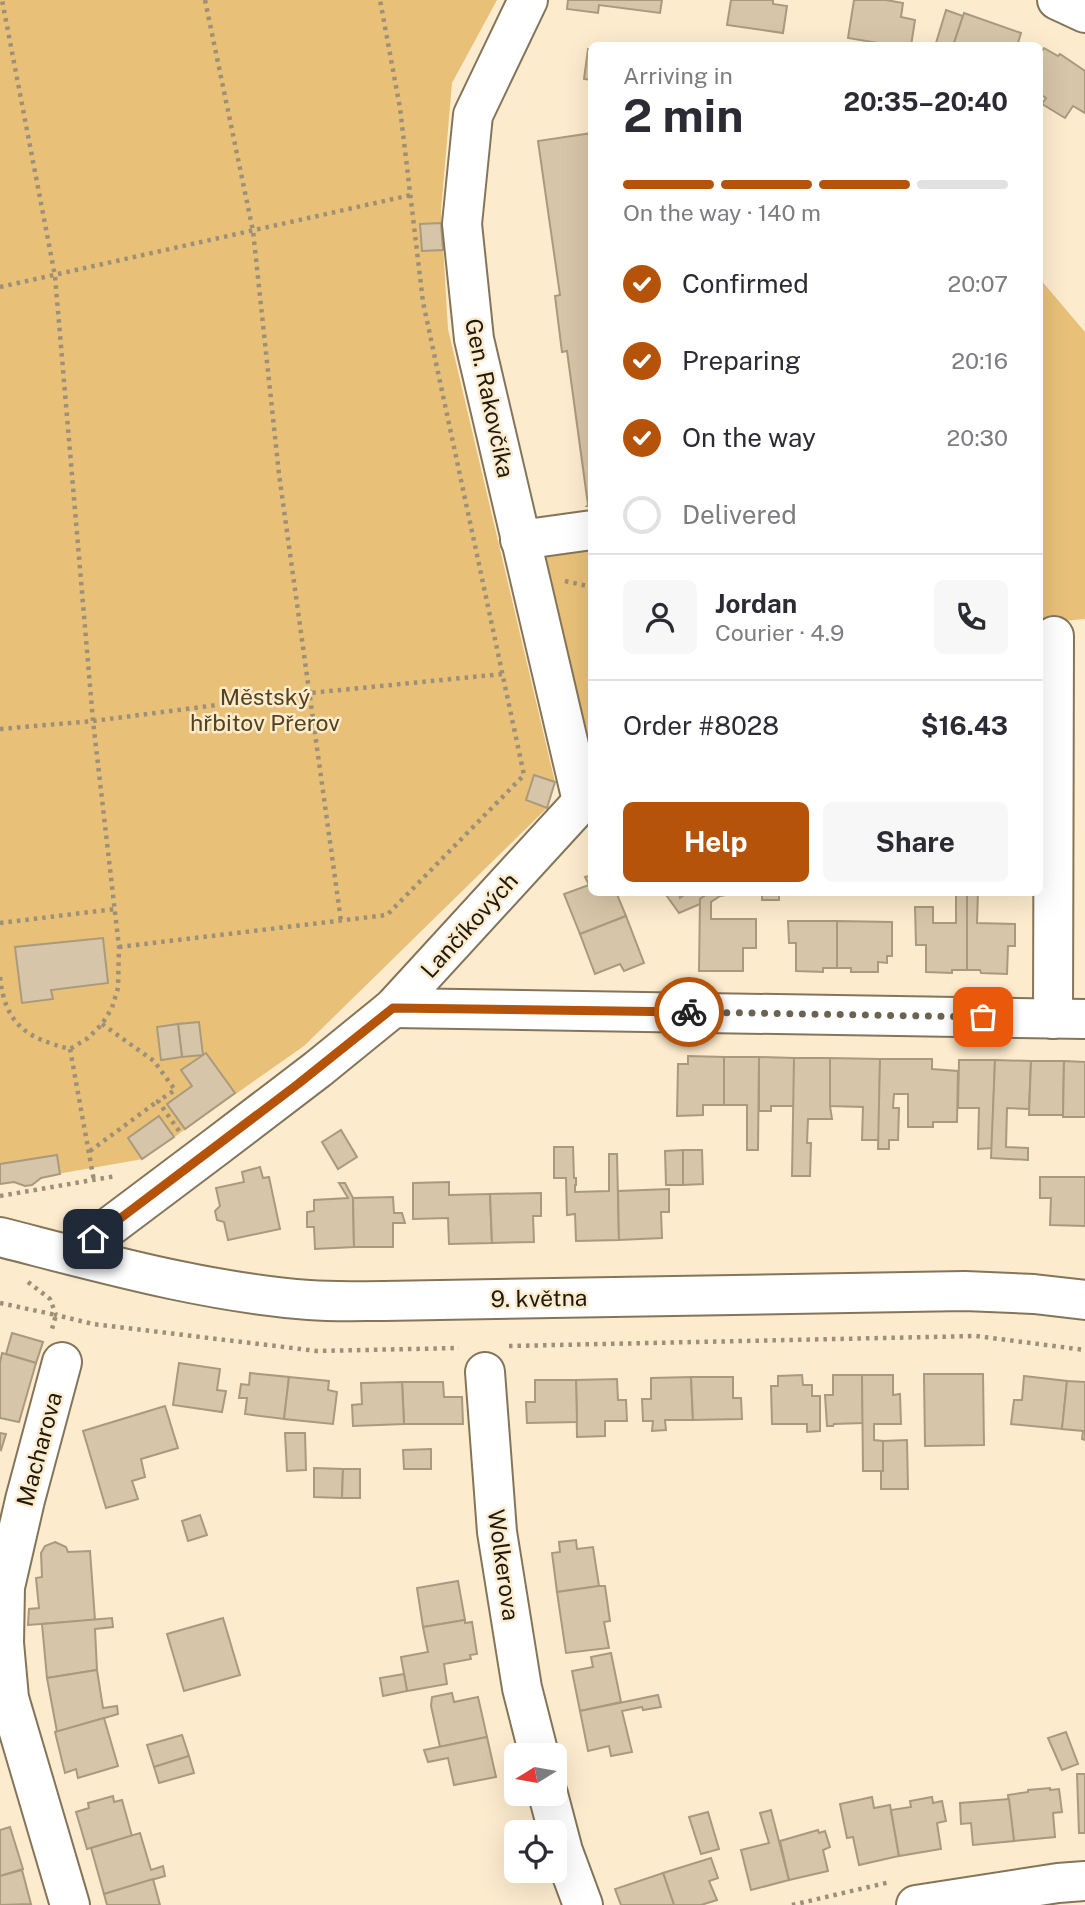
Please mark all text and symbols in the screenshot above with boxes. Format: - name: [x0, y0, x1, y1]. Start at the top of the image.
- text: Arriving in: [623, 62, 733, 89]
- text: 20:35–20:40: [843, 86, 1008, 117]
- text: 2 min: [623, 88, 743, 142]
- text: On the way · 140 m: [623, 199, 821, 226]
- icon: check: [623, 265, 661, 303]
- text: Confirmed: [682, 268, 809, 299]
- text: 20:07: [948, 270, 1008, 297]
- street label: Gen. Rakovčíka: [460, 316, 520, 480]
- icon: check: [623, 342, 661, 380]
- text: Preparing: [682, 345, 801, 376]
- text: 20:16: [951, 347, 1008, 374]
- icon: check: [623, 419, 661, 457]
- text: On the way: [682, 422, 816, 453]
- text: 20:30: [947, 424, 1008, 451]
- text: Delivered: [682, 499, 797, 530]
- button: person: [623, 580, 697, 654]
- button: phone: [934, 580, 1008, 654]
- text: Jordan: [715, 588, 797, 619]
- text: Courier · 4.9: [715, 619, 844, 646]
- park label: Městský hřbitov Přerov: [190, 683, 340, 736]
- text: Order #8028: [623, 710, 779, 741]
- text: $16.43: [921, 710, 1008, 741]
- button: Help: [623, 802, 809, 882]
- button: Share: [823, 802, 1008, 882]
- street label: Lančíkových: [415, 867, 523, 983]
- courier: [654, 977, 724, 1047]
- pin: [953, 987, 1013, 1047]
- icon: bike: [670, 993, 708, 1031]
- icon: bag: [964, 998, 1002, 1036]
- pin: [63, 1209, 123, 1269]
- icon: home: [74, 1220, 112, 1258]
- street label: 9. května: [490, 1284, 588, 1312]
- street label: Macharova: [11, 1389, 67, 1509]
- street label: Wolkerova: [483, 1508, 525, 1622]
- north arrow: [504, 1743, 567, 1806]
- map controls: [504, 1743, 567, 1883]
- button: locate: [504, 1820, 567, 1883]

